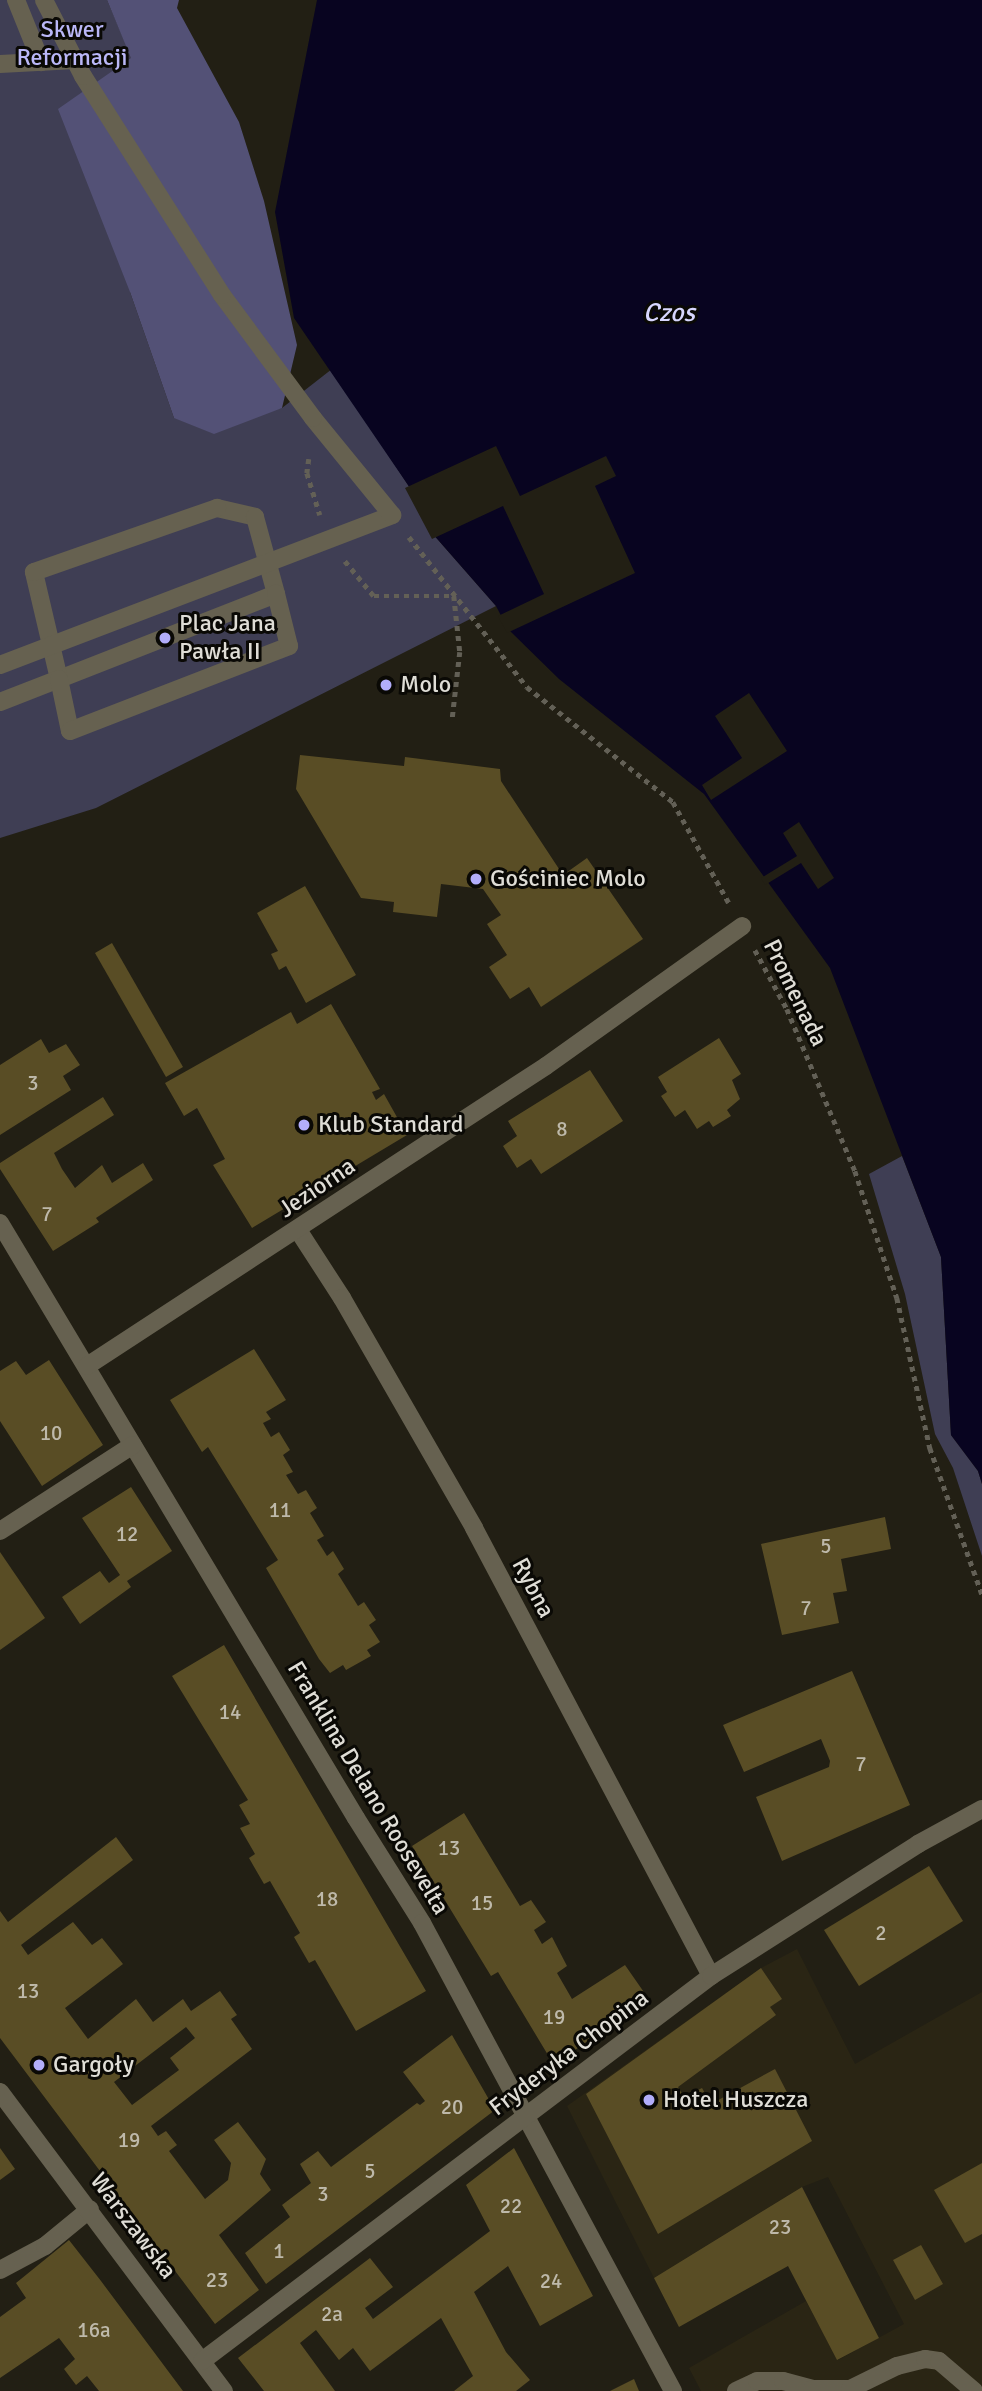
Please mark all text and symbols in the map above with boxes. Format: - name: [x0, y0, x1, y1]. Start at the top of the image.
- park label: Skwer Reformacji: [16, 16, 128, 72]
- water label: Czos: [643, 298, 695, 330]
- place label: Plac Jana Pawła II: [179, 610, 276, 666]
- marker: Plac Jana Pawła II: [157, 630, 173, 646]
- place label: Molo: [400, 671, 451, 699]
- marker: Molo: [378, 677, 394, 693]
- place label: Gościniec Molo: [490, 865, 646, 893]
- marker: Gościniec Molo: [468, 871, 484, 887]
- street label: Promenada: [757, 935, 833, 1051]
- house number: 3: [27, 1070, 39, 1096]
- place label: Klub Standard: [318, 1111, 463, 1139]
- house number: 8: [556, 1116, 568, 1142]
- marker: Klub Standard: [296, 1117, 312, 1133]
- street label: Jeziorna: [273, 1152, 361, 1224]
- house number: 7: [41, 1201, 53, 1227]
- house number: 10: [40, 1420, 62, 1446]
- house number: 11: [269, 1497, 291, 1523]
- house number: 12: [116, 1521, 138, 1547]
- house number: 5: [820, 1533, 832, 1559]
- street label: Rybna: [505, 1553, 561, 1623]
- house number: 7: [800, 1595, 812, 1621]
- street label: Franklina Delano Roosevelta: [281, 1656, 455, 1920]
- house number: 14: [219, 1699, 241, 1725]
- house number: 7: [855, 1751, 867, 1777]
- house number: 13: [438, 1835, 460, 1861]
- house number: 18: [316, 1886, 338, 1912]
- house number: 15: [471, 1890, 493, 1916]
- house number: 2: [875, 1920, 887, 1946]
- house number: 13: [17, 1978, 39, 2004]
- street label: Fryderyka Chopina: [484, 1984, 654, 2122]
- house number: 19: [543, 2004, 565, 2030]
- place label: Gargoły: [53, 2051, 134, 2079]
- marker: Gargoły: [31, 2057, 47, 2073]
- place label: Hotel Huszcza: [663, 2086, 808, 2114]
- marker: Hotel Huszcza: [641, 2092, 657, 2108]
- house number: 20: [441, 2094, 463, 2120]
- house number: 19: [118, 2127, 140, 2153]
- house number: 5: [364, 2158, 376, 2184]
- street label: Warszawska: [84, 2167, 182, 2285]
- house number: 3: [317, 2181, 329, 2207]
- house number: 22: [500, 2193, 522, 2219]
- house number: 23: [769, 2214, 791, 2240]
- house number: 1: [273, 2238, 285, 2264]
- house number: 23: [206, 2267, 228, 2293]
- house number: 24: [540, 2268, 562, 2294]
- house number: 2a: [321, 2301, 343, 2327]
- house number: 16a: [77, 2317, 111, 2343]

